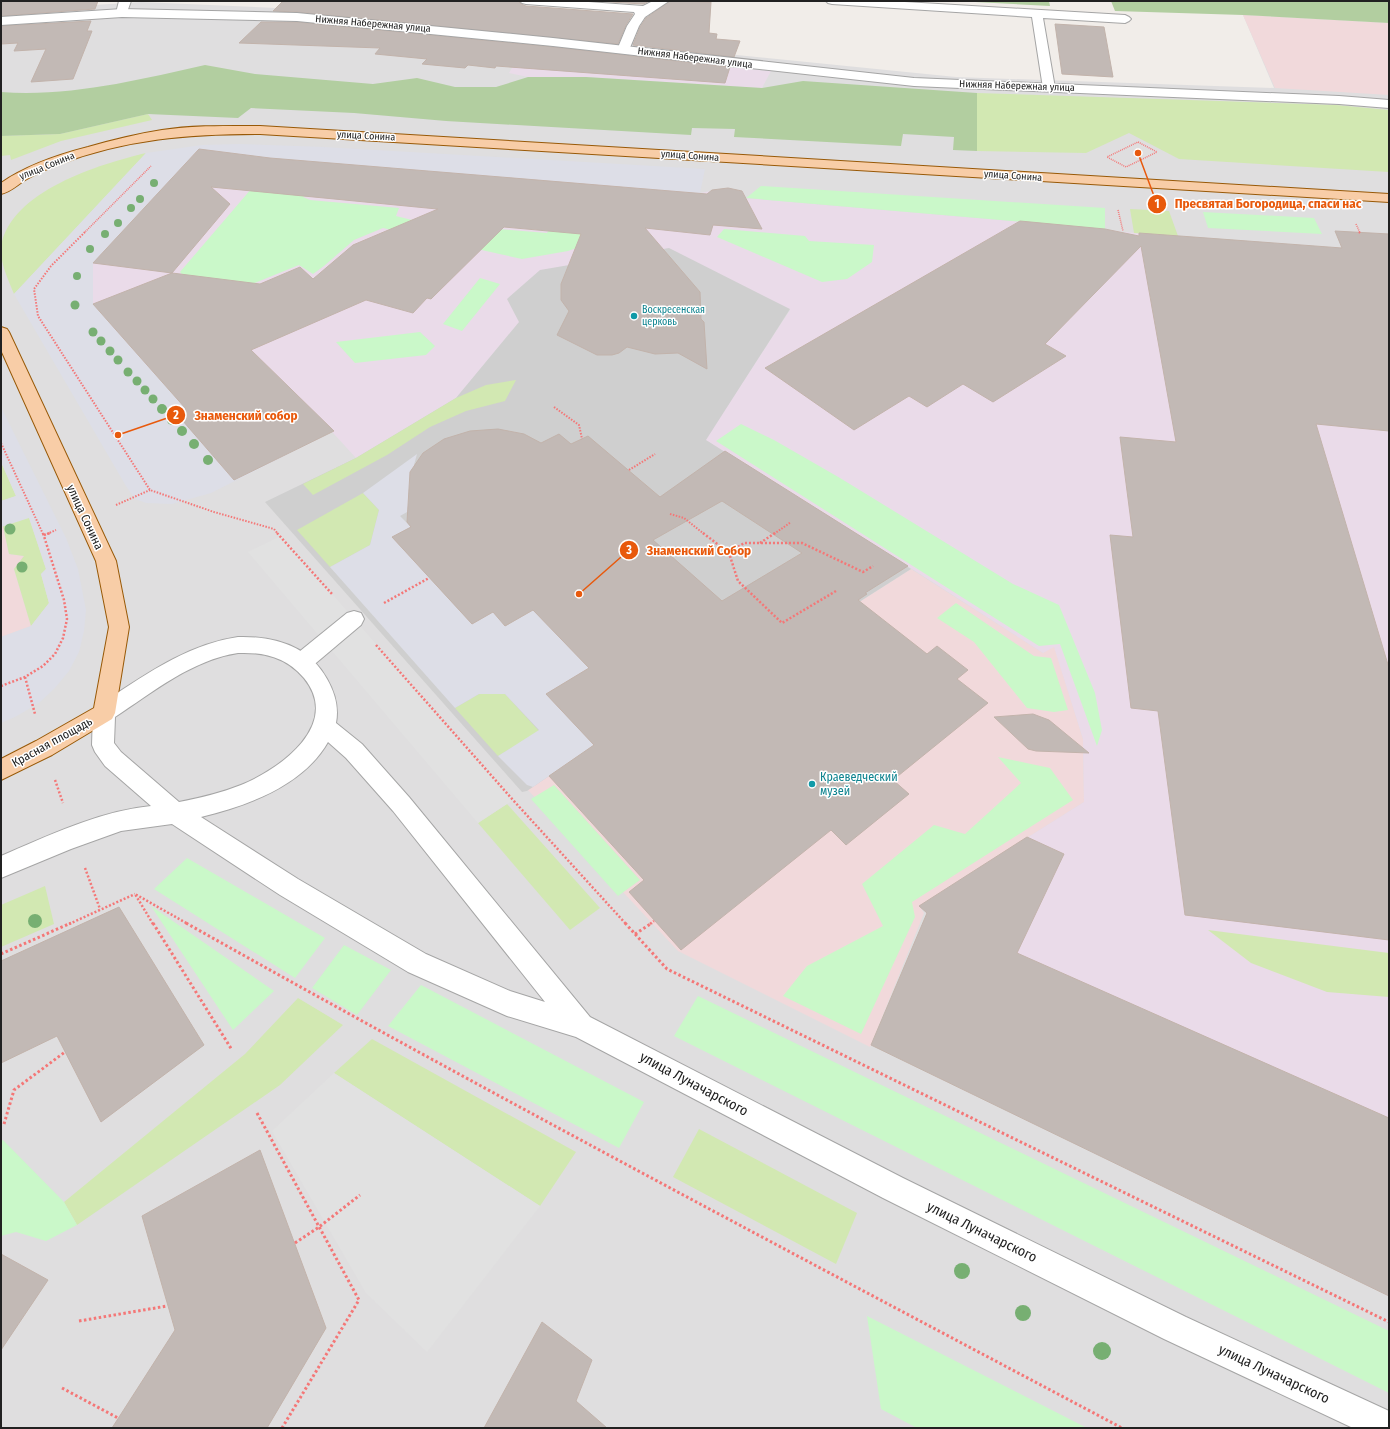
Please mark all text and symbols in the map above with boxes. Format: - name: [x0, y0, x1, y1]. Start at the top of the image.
- street label: Нижняя Набережная улица: [315, 13, 431, 35]
- street label: Нижняя Набережная улица: [637, 45, 753, 71]
- street label: Нижняя Набережная улица: [959, 78, 1075, 94]
- street label: улица Сонина: [336, 128, 396, 144]
- street label: улица Сонина: [660, 148, 720, 164]
- street label: улица Сонина: [18, 149, 76, 183]
- street label: улица Сонина: [983, 168, 1043, 184]
- callout: Пресвятая Богородица, спаси нас: [1147, 191, 1370, 216]
- text: Пресвятая Богородица, спаси нас: [1175, 196, 1362, 211]
- text: 1: [1154, 197, 1160, 211]
- place label: Воскресенская церковь: [642, 304, 705, 328]
- marker: Воскресенская церковь: [629, 311, 639, 321]
- callout: Знаменский собор: [166, 403, 305, 428]
- text: 2: [172, 408, 179, 422]
- text: Знаменский собор: [193, 408, 298, 423]
- street label: улица Сонина: [64, 482, 106, 552]
- callout: Знаменский Собор: [619, 538, 759, 563]
- text: 3: [625, 543, 632, 557]
- text: Знаменский Собор: [646, 543, 751, 558]
- street label: Красная площадь: [9, 714, 95, 770]
- place label: Краеведческий музей: [820, 770, 898, 798]
- marker: Краеведческий музей: [807, 779, 817, 789]
- street label: улица Луначарского: [637, 1048, 751, 1120]
- street label: улица Луначарского: [924, 1198, 1040, 1266]
- street label: улица Луначарского: [1216, 1341, 1332, 1407]

